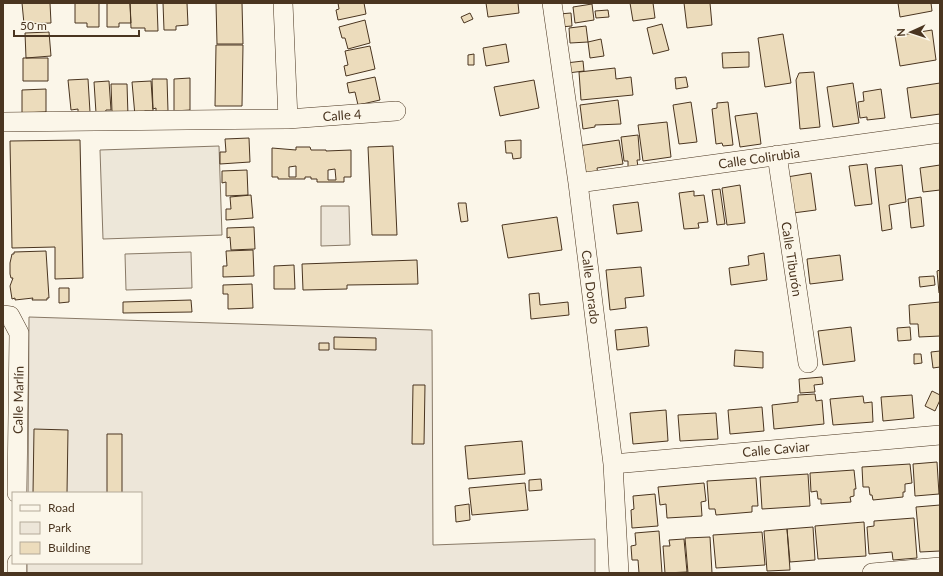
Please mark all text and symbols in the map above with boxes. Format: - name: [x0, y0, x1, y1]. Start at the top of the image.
- scale bar: [14, 12, 139, 38]
- north arrow: [891, 12, 931, 52]
- text: 50 m: [20, 18, 47, 33]
- text: N: [894, 28, 907, 37]
- street label: Calle 4: [322, 106, 362, 124]
- street label: Calle Colirubia: [717, 144, 801, 172]
- street label: Calle Tiburón: [778, 220, 806, 298]
- street label: Calle Dorado: [579, 249, 603, 325]
- street label: Calle Marlín: [9, 366, 27, 434]
- street label: Calle Caviar: [742, 438, 811, 460]
- legend: [12, 492, 142, 564]
- text: Road: [48, 500, 75, 515]
- text: Park: [48, 520, 72, 535]
- text: Building: [48, 540, 91, 555]

